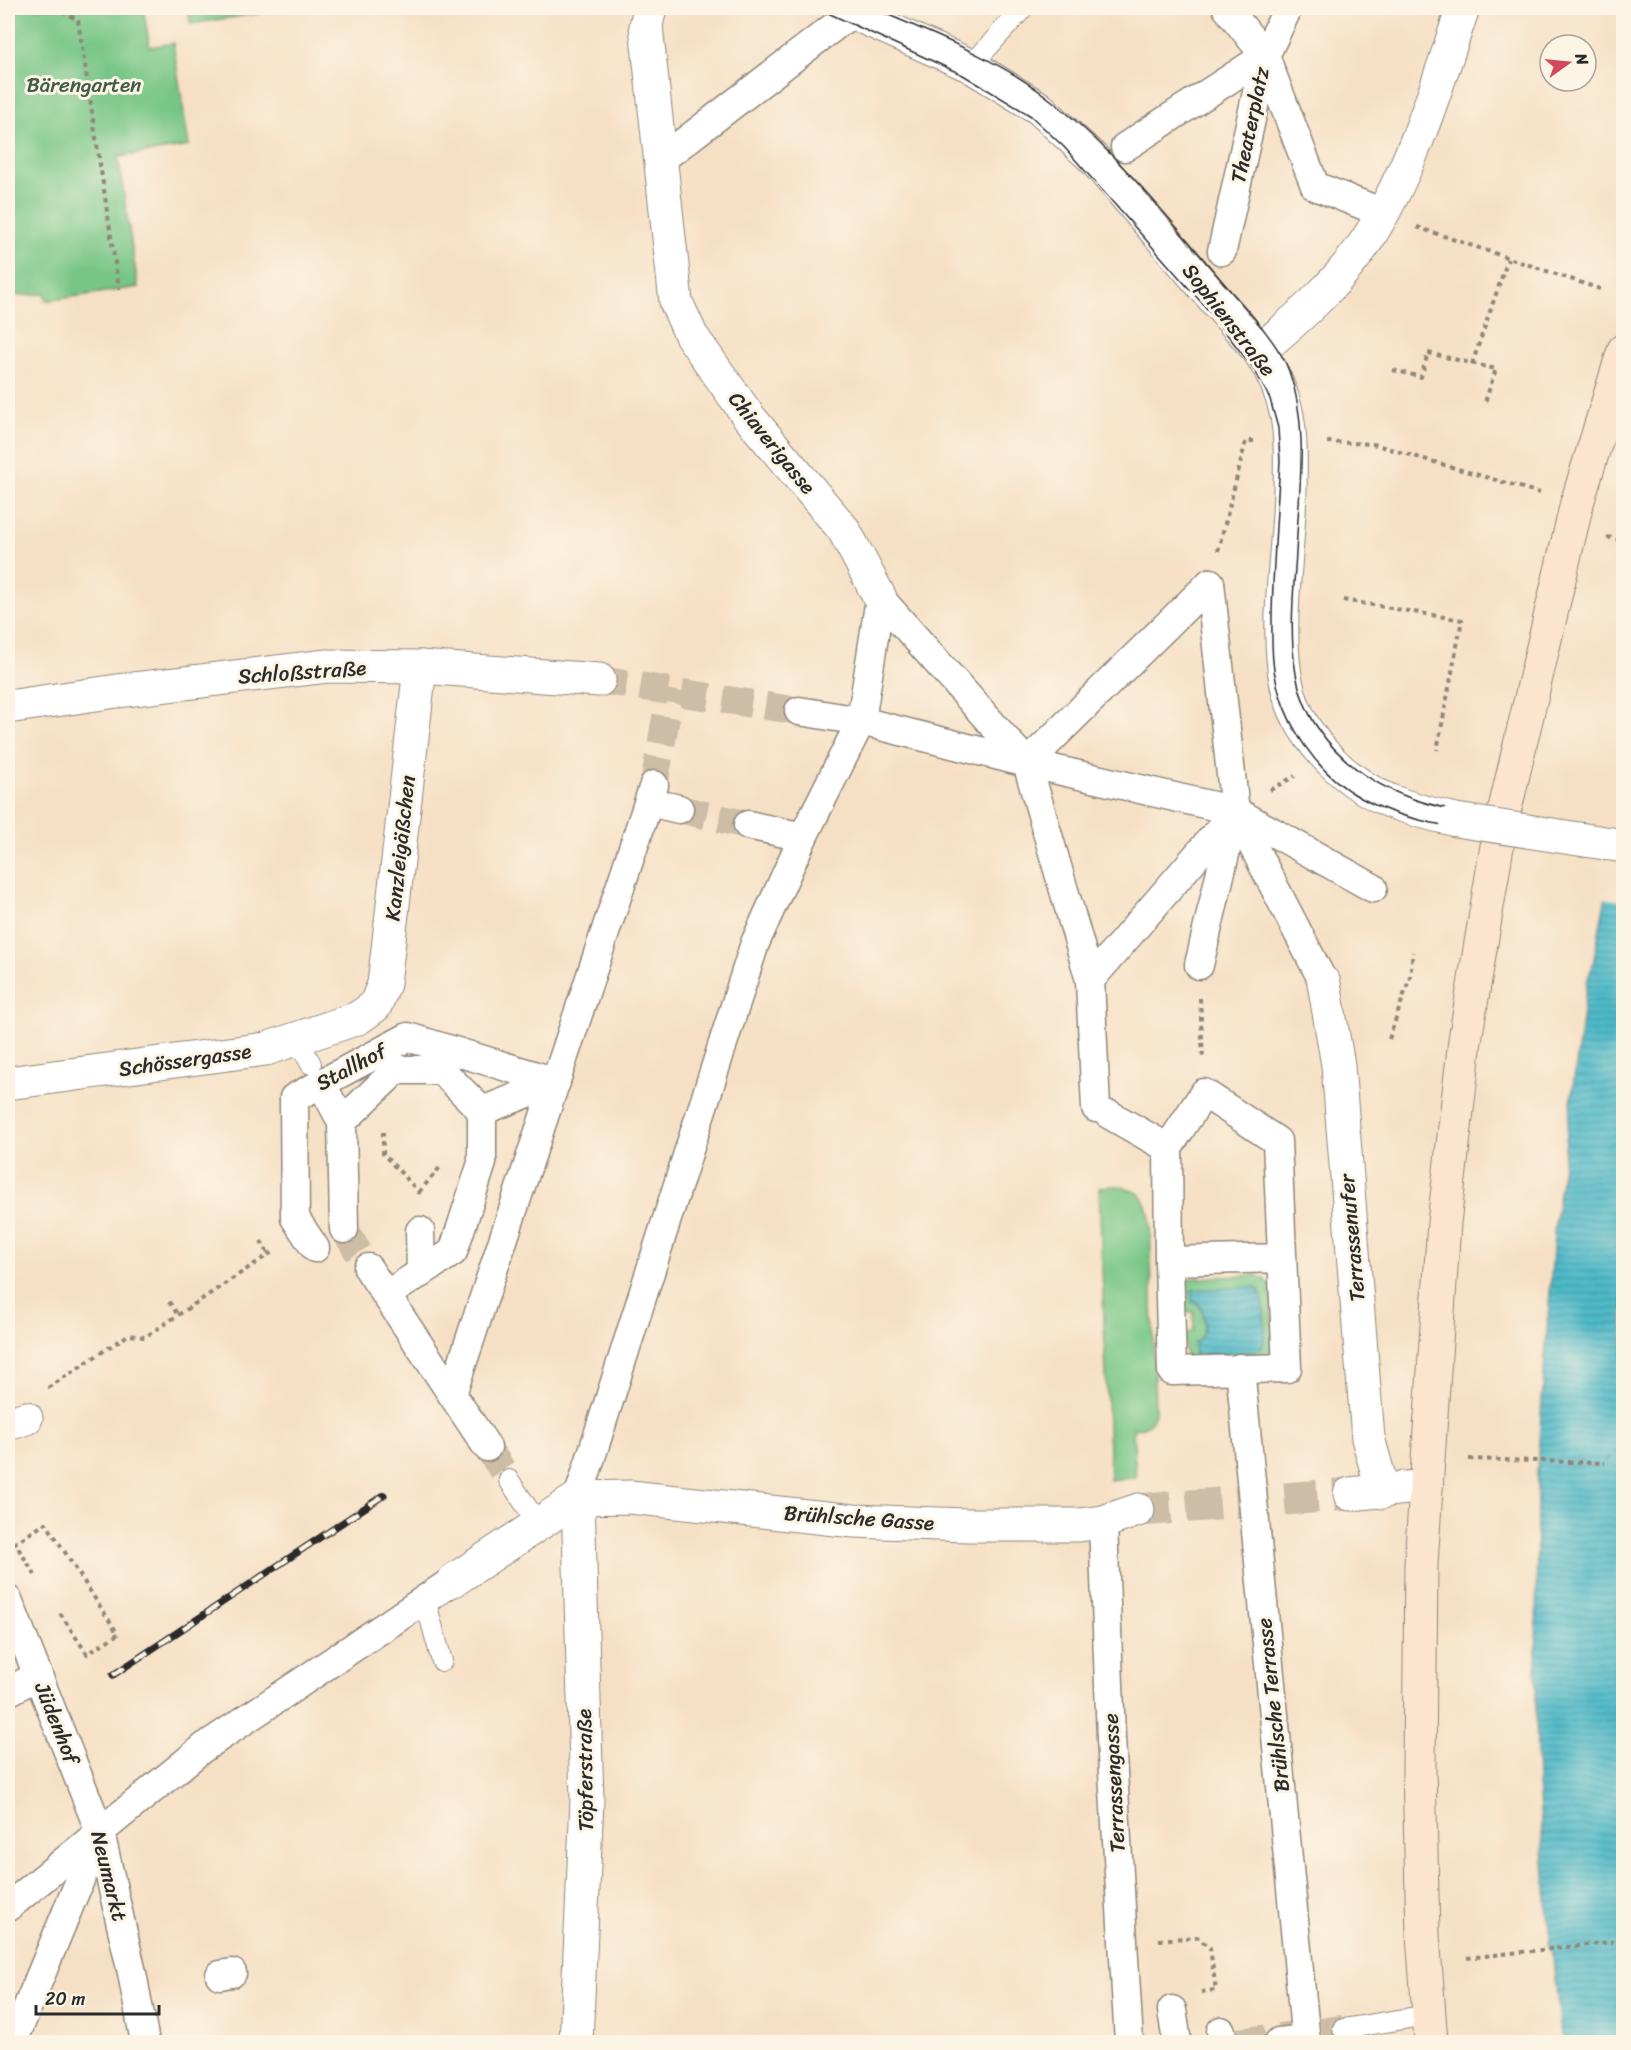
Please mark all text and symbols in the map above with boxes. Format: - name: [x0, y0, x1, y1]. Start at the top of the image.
- north arrow: [1538, 33, 1598, 93]
- text: N: [1566, 49, 1598, 69]
- street label: Theaterplatz: [1219, 62, 1281, 187]
- park label: Bärengarten: [27, 66, 141, 104]
- street label: Sophienstraße: [1172, 255, 1286, 386]
- street label: Chiaverigasse: [718, 383, 826, 503]
- street label: Schloßstraße: [237, 649, 367, 695]
- street label: Kanzleigäßchen: [373, 773, 427, 923]
- street label: Stallhof: [309, 1031, 396, 1102]
- street label: Schössergasse: [116, 1032, 254, 1088]
- street label: Terrassenufer: [1327, 1171, 1376, 1303]
- street label: Brühlsche Gasse: [783, 1494, 935, 1542]
- street label: Brühlsche Terrasse: [1245, 1616, 1301, 1794]
- street label: Jüdenhof: [23, 1675, 92, 1772]
- street label: Töpferstraße: [565, 1708, 605, 1832]
- street label: Terrassengasse: [1091, 1712, 1137, 1854]
- street label: Neumarkt: [79, 1827, 139, 1925]
- scale bar: [36, 1978, 159, 2016]
- text: 20 m: [45, 1983, 85, 2015]

